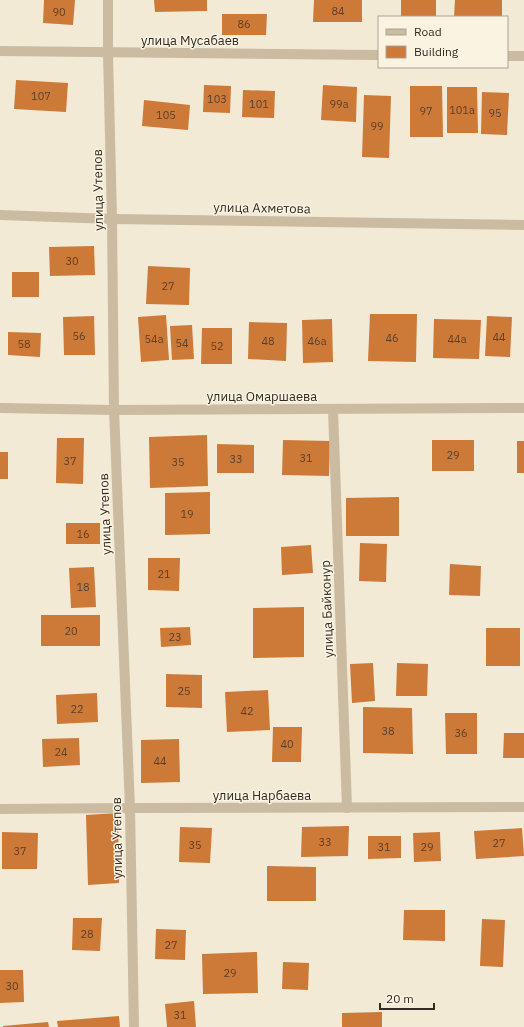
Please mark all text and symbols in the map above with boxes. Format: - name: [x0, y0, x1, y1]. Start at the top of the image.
- house number: 84: [331, 4, 345, 18]
- house number: 90: [52, 5, 66, 19]
- legend: [378, 16, 508, 68]
- house number: 86: [237, 17, 251, 31]
- text: Road: [414, 24, 442, 39]
- street label: улица Мусабаев: [141, 32, 239, 49]
- text: Building: [414, 44, 459, 59]
- house number: 107: [31, 89, 51, 103]
- house number: 103: [207, 92, 227, 106]
- house number: 101: [249, 97, 269, 111]
- house number: 99а: [329, 97, 349, 111]
- house number: 101а: [449, 103, 475, 117]
- house number: 97: [419, 104, 433, 118]
- house number: 95: [488, 106, 502, 120]
- house number: 105: [156, 108, 176, 122]
- house number: 99: [370, 119, 384, 133]
- street label: улица Утепов: [89, 149, 107, 231]
- street label: улица Ахметова: [213, 199, 311, 217]
- house number: 30: [65, 254, 79, 268]
- house number: 27: [161, 279, 175, 293]
- house number: 56: [72, 329, 86, 343]
- house number: 44: [492, 330, 506, 344]
- house number: 46: [385, 331, 399, 345]
- house number: 54а: [144, 332, 164, 346]
- house number: 44а: [447, 332, 467, 346]
- house number: 48: [261, 334, 275, 348]
- house number: 46а: [307, 334, 327, 348]
- house number: 54: [175, 336, 189, 350]
- house number: 58: [17, 337, 31, 351]
- house number: 52: [210, 339, 224, 353]
- street label: улица Омаршаева: [207, 388, 317, 405]
- house number: 29: [446, 448, 460, 462]
- house number: 31: [299, 451, 313, 465]
- house number: 33: [229, 452, 243, 466]
- house number: 37: [63, 454, 77, 468]
- house number: 35: [171, 455, 185, 469]
- street label: улица Утепов: [95, 473, 115, 555]
- house number: 19: [180, 507, 194, 521]
- house number: 16: [76, 527, 90, 541]
- street label: улица Байконур: [317, 560, 337, 658]
- house number: 21: [157, 567, 171, 581]
- house number: 18: [76, 580, 90, 594]
- house number: 20: [64, 624, 78, 638]
- house number: 23: [168, 630, 182, 644]
- house number: 25: [177, 684, 191, 698]
- house number: 22: [70, 702, 84, 716]
- house number: 42: [240, 704, 254, 718]
- house number: 38: [381, 724, 395, 738]
- house number: 36: [454, 726, 468, 740]
- house number: 40: [280, 737, 294, 751]
- house number: 24: [54, 745, 68, 759]
- house number: 44: [153, 754, 167, 768]
- street label: улица Нарбаева: [213, 787, 311, 804]
- street label: улица Утепов: [108, 797, 126, 879]
- house number: 33: [318, 835, 332, 849]
- house number: 27: [492, 836, 506, 850]
- house number: 35: [188, 838, 202, 852]
- house number: 31: [377, 840, 391, 854]
- house number: 29: [420, 840, 434, 854]
- house number: 37: [13, 844, 27, 858]
- house number: 28: [80, 927, 94, 941]
- house number: 27: [164, 938, 178, 952]
- house number: 29: [223, 966, 237, 980]
- house number: 30: [5, 979, 19, 993]
- scale bar: [380, 985, 434, 1011]
- text: 20 m: [386, 991, 414, 1006]
- house number: 31: [173, 1008, 187, 1022]

